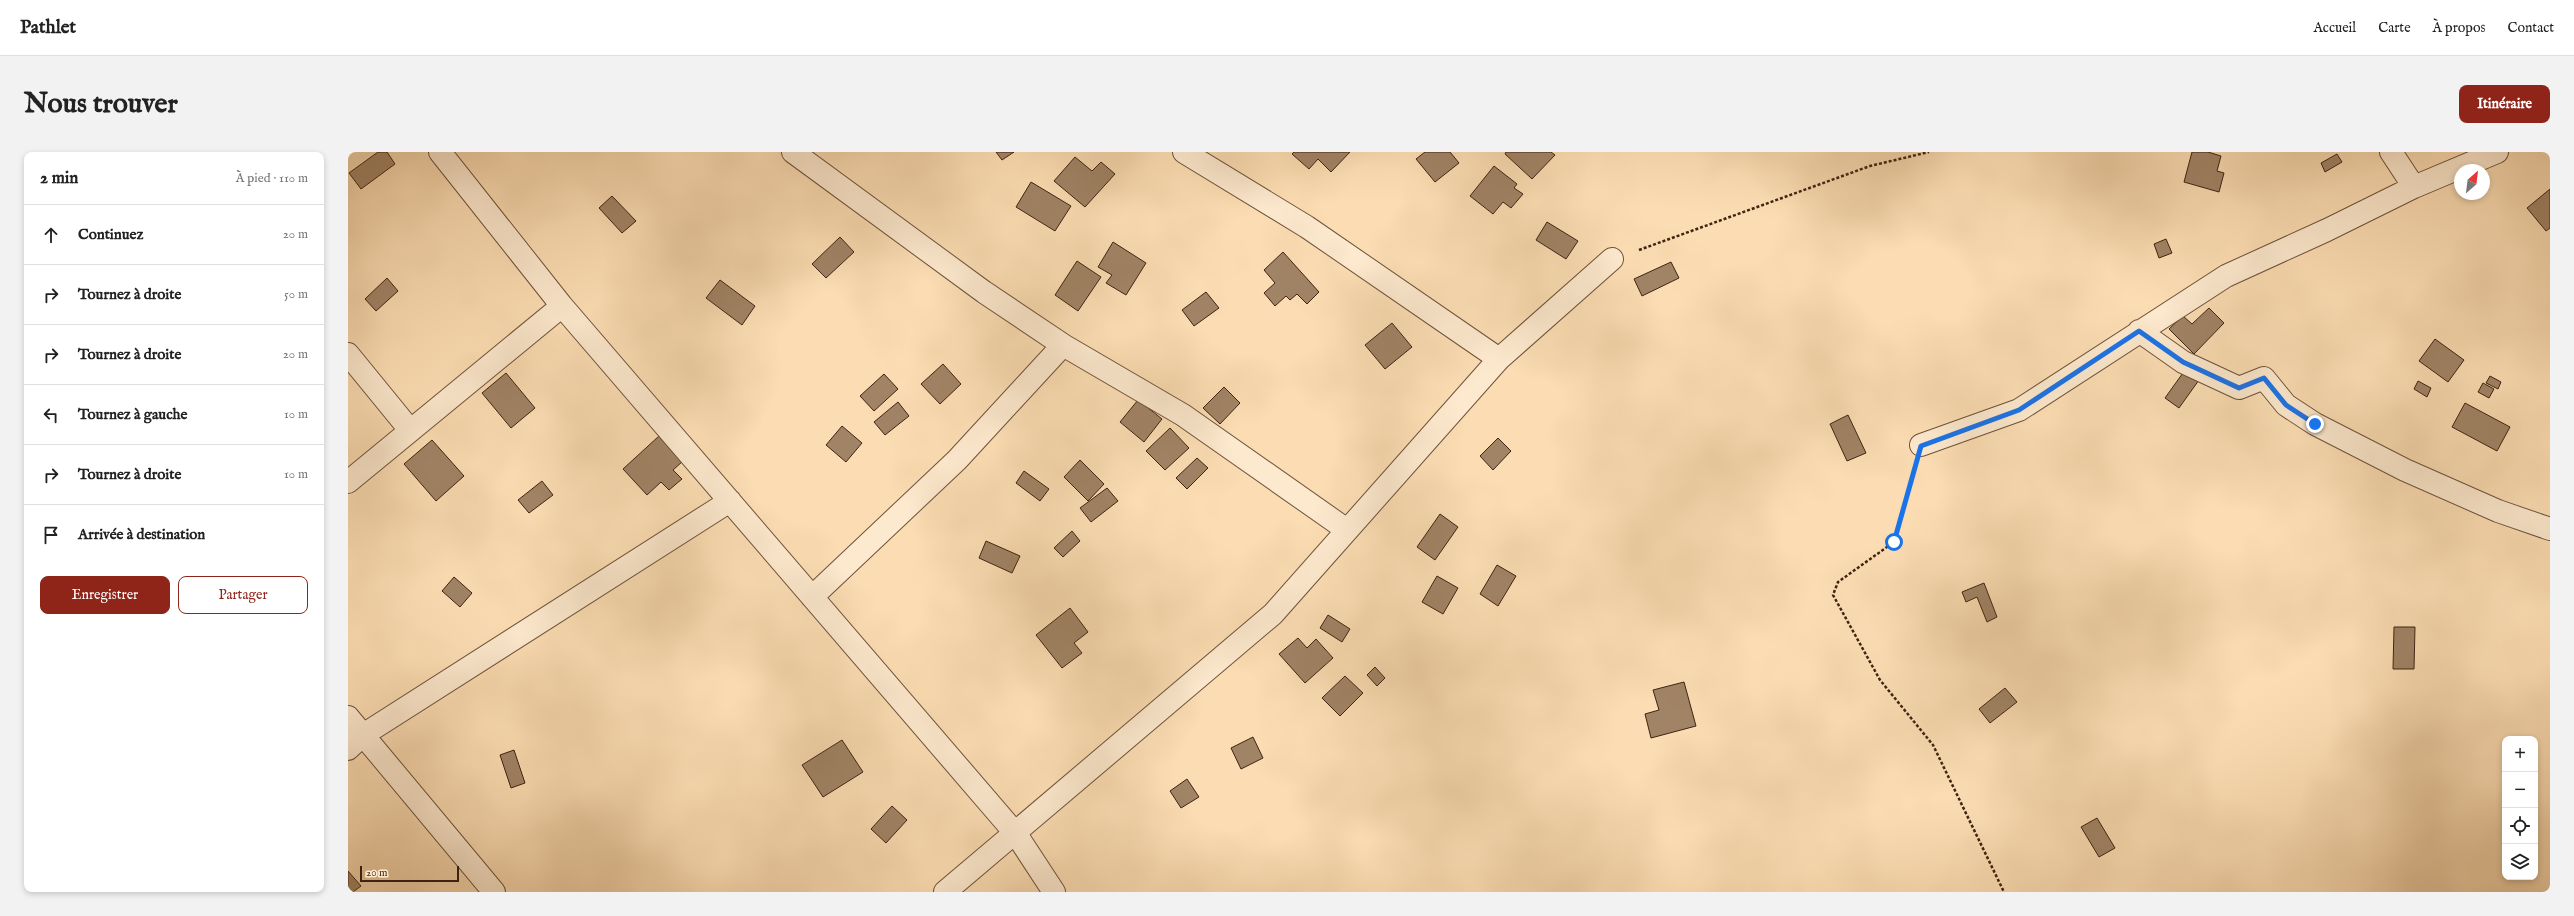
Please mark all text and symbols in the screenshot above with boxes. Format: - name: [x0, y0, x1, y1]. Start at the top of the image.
- text: Pathlet: [20, 16, 76, 40]
- text: Accueil: [2313, 19, 2356, 37]
- text: Carte: [2378, 19, 2411, 37]
- text: À propos: [2433, 19, 2485, 37]
- text: Contact: [2507, 19, 2554, 37]
- button: Itinéraire: [2459, 85, 2550, 123]
- text: Nous trouver: [24, 87, 178, 122]
- north arrow: [2454, 164, 2490, 200]
- text: 2 min: [40, 168, 78, 189]
- text: À pied · 110 m: [236, 170, 308, 187]
- icon: ahead: [40, 224, 62, 246]
- text: Continuez: [78, 225, 143, 244]
- text: 20 m: [283, 226, 308, 243]
- icon: right: [40, 284, 62, 306]
- text: Tournez à droite: [78, 285, 181, 304]
- text: 50 m: [284, 286, 308, 303]
- icon: right: [40, 344, 62, 366]
- text: Tournez à droite: [78, 345, 181, 364]
- text: 20 m: [283, 346, 308, 363]
- icon: left: [40, 404, 62, 426]
- text: Tournez à gauche: [78, 405, 187, 424]
- text: 10 m: [284, 406, 308, 423]
- route end: [2306, 415, 2324, 433]
- icon: right: [40, 464, 62, 486]
- text: Tournez à droite: [78, 465, 181, 484]
- text: 10 m: [284, 466, 308, 483]
- icon: arrive: [40, 524, 62, 546]
- text: Arrivée à destination: [78, 525, 205, 544]
- route start: [1885, 533, 1903, 551]
- button: Enregistrer: [40, 576, 170, 614]
- button: Partager: [178, 576, 308, 614]
- map controls: [2502, 736, 2538, 880]
- button: +: [2502, 736, 2538, 772]
- button: −: [2502, 772, 2538, 808]
- button: locate: [2502, 808, 2538, 844]
- button: layers: [2502, 844, 2538, 880]
- scale bar: [360, 864, 459, 883]
- text: 20 m: [366, 866, 387, 880]

